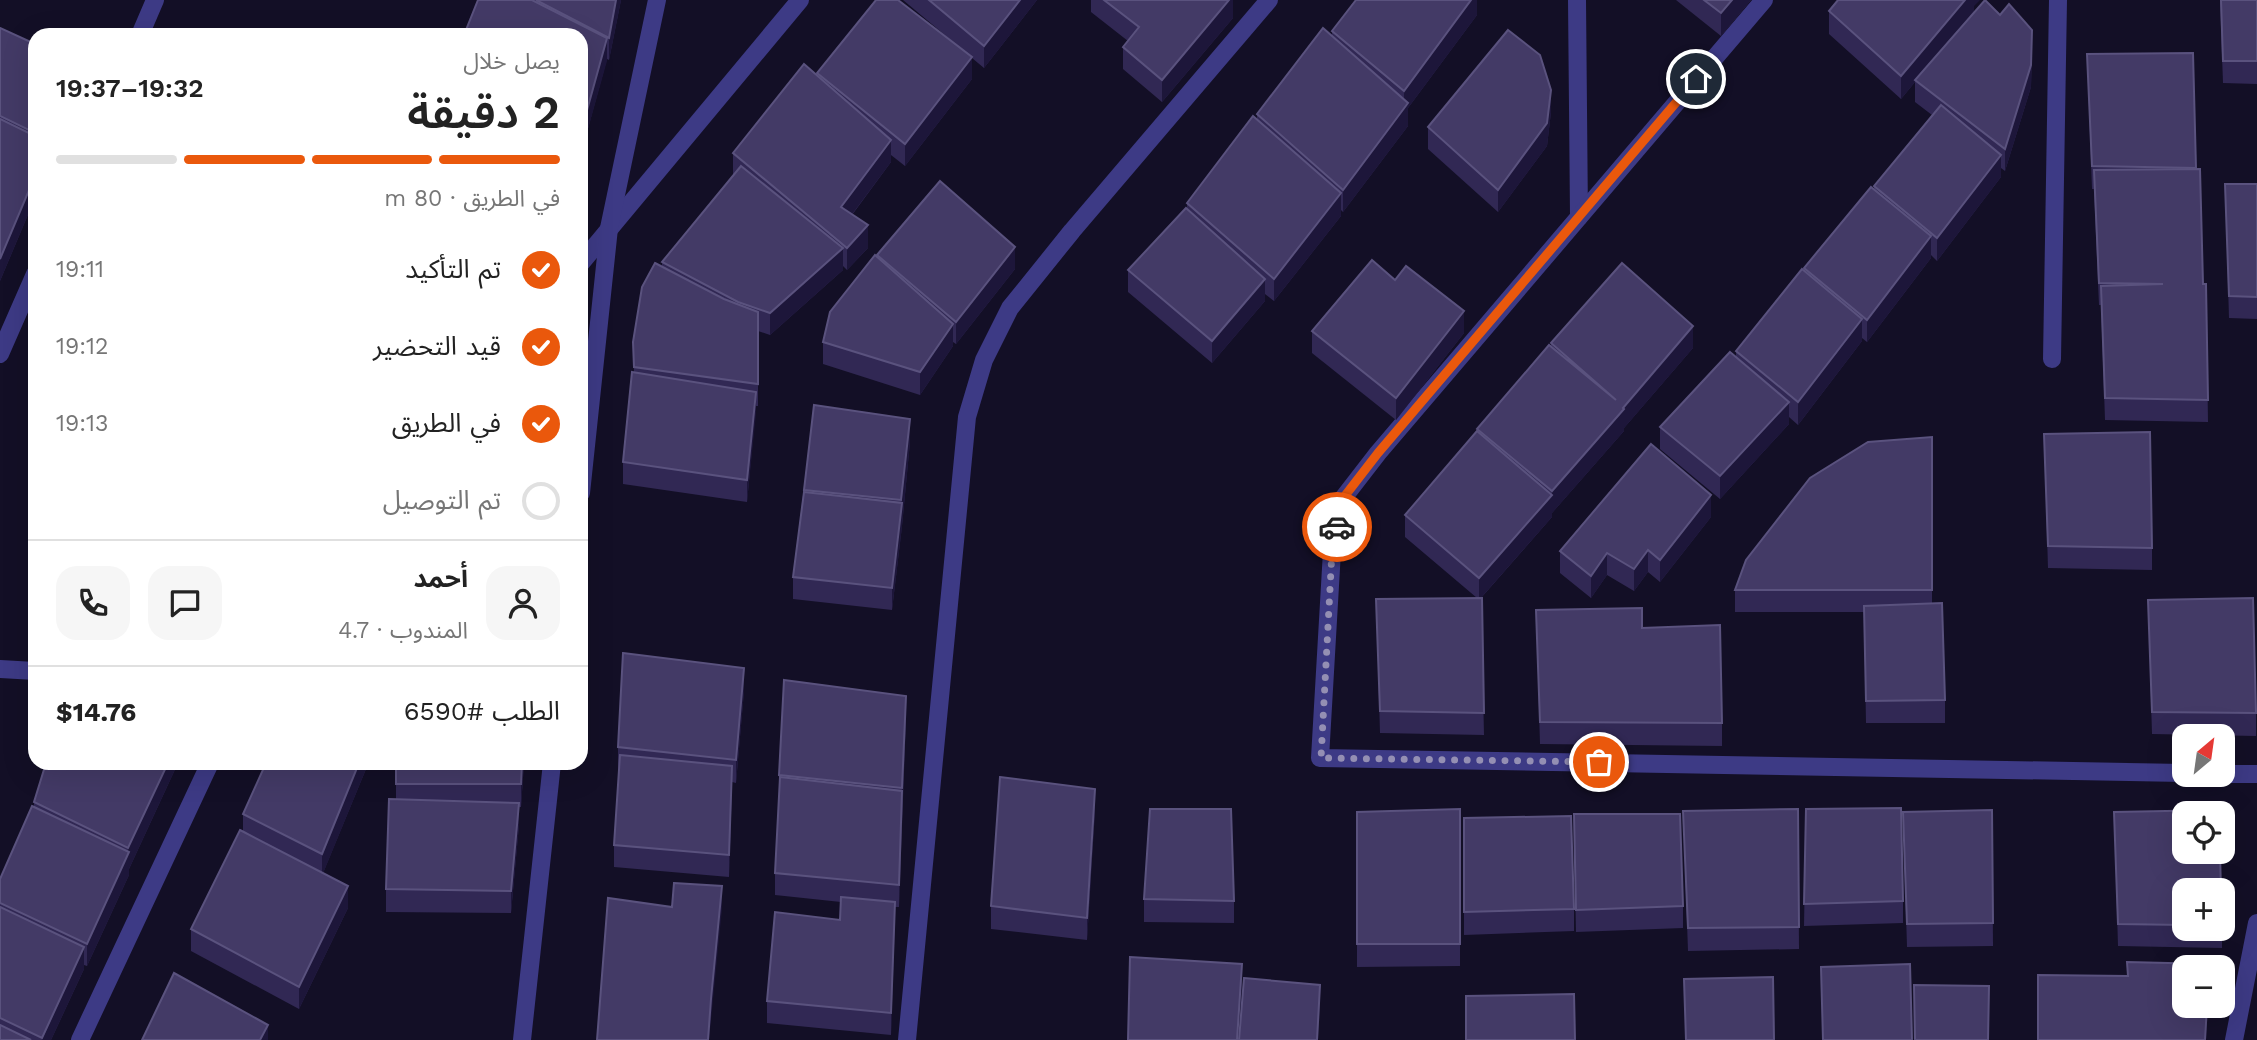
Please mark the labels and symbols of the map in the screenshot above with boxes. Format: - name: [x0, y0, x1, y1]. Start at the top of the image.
- pin: [1666, 49, 1726, 109]
- courier: [1302, 492, 1372, 562]
- north arrow: [2172, 724, 2235, 788]
- pin: [1569, 732, 1629, 792]

